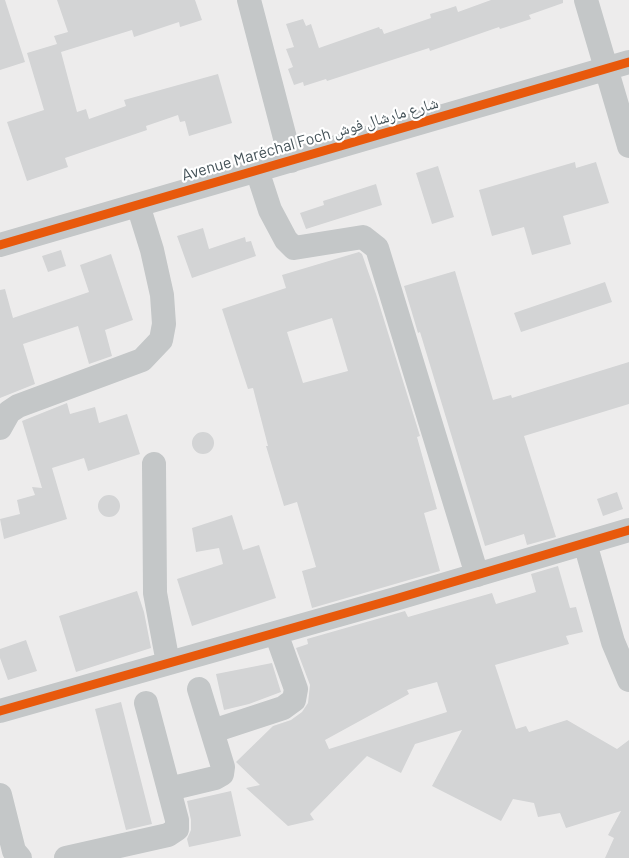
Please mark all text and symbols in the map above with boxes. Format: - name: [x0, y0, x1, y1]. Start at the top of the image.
- street label: Avenue Maréchal Foch شارع مارشال فوش: [179, 93, 441, 185]

